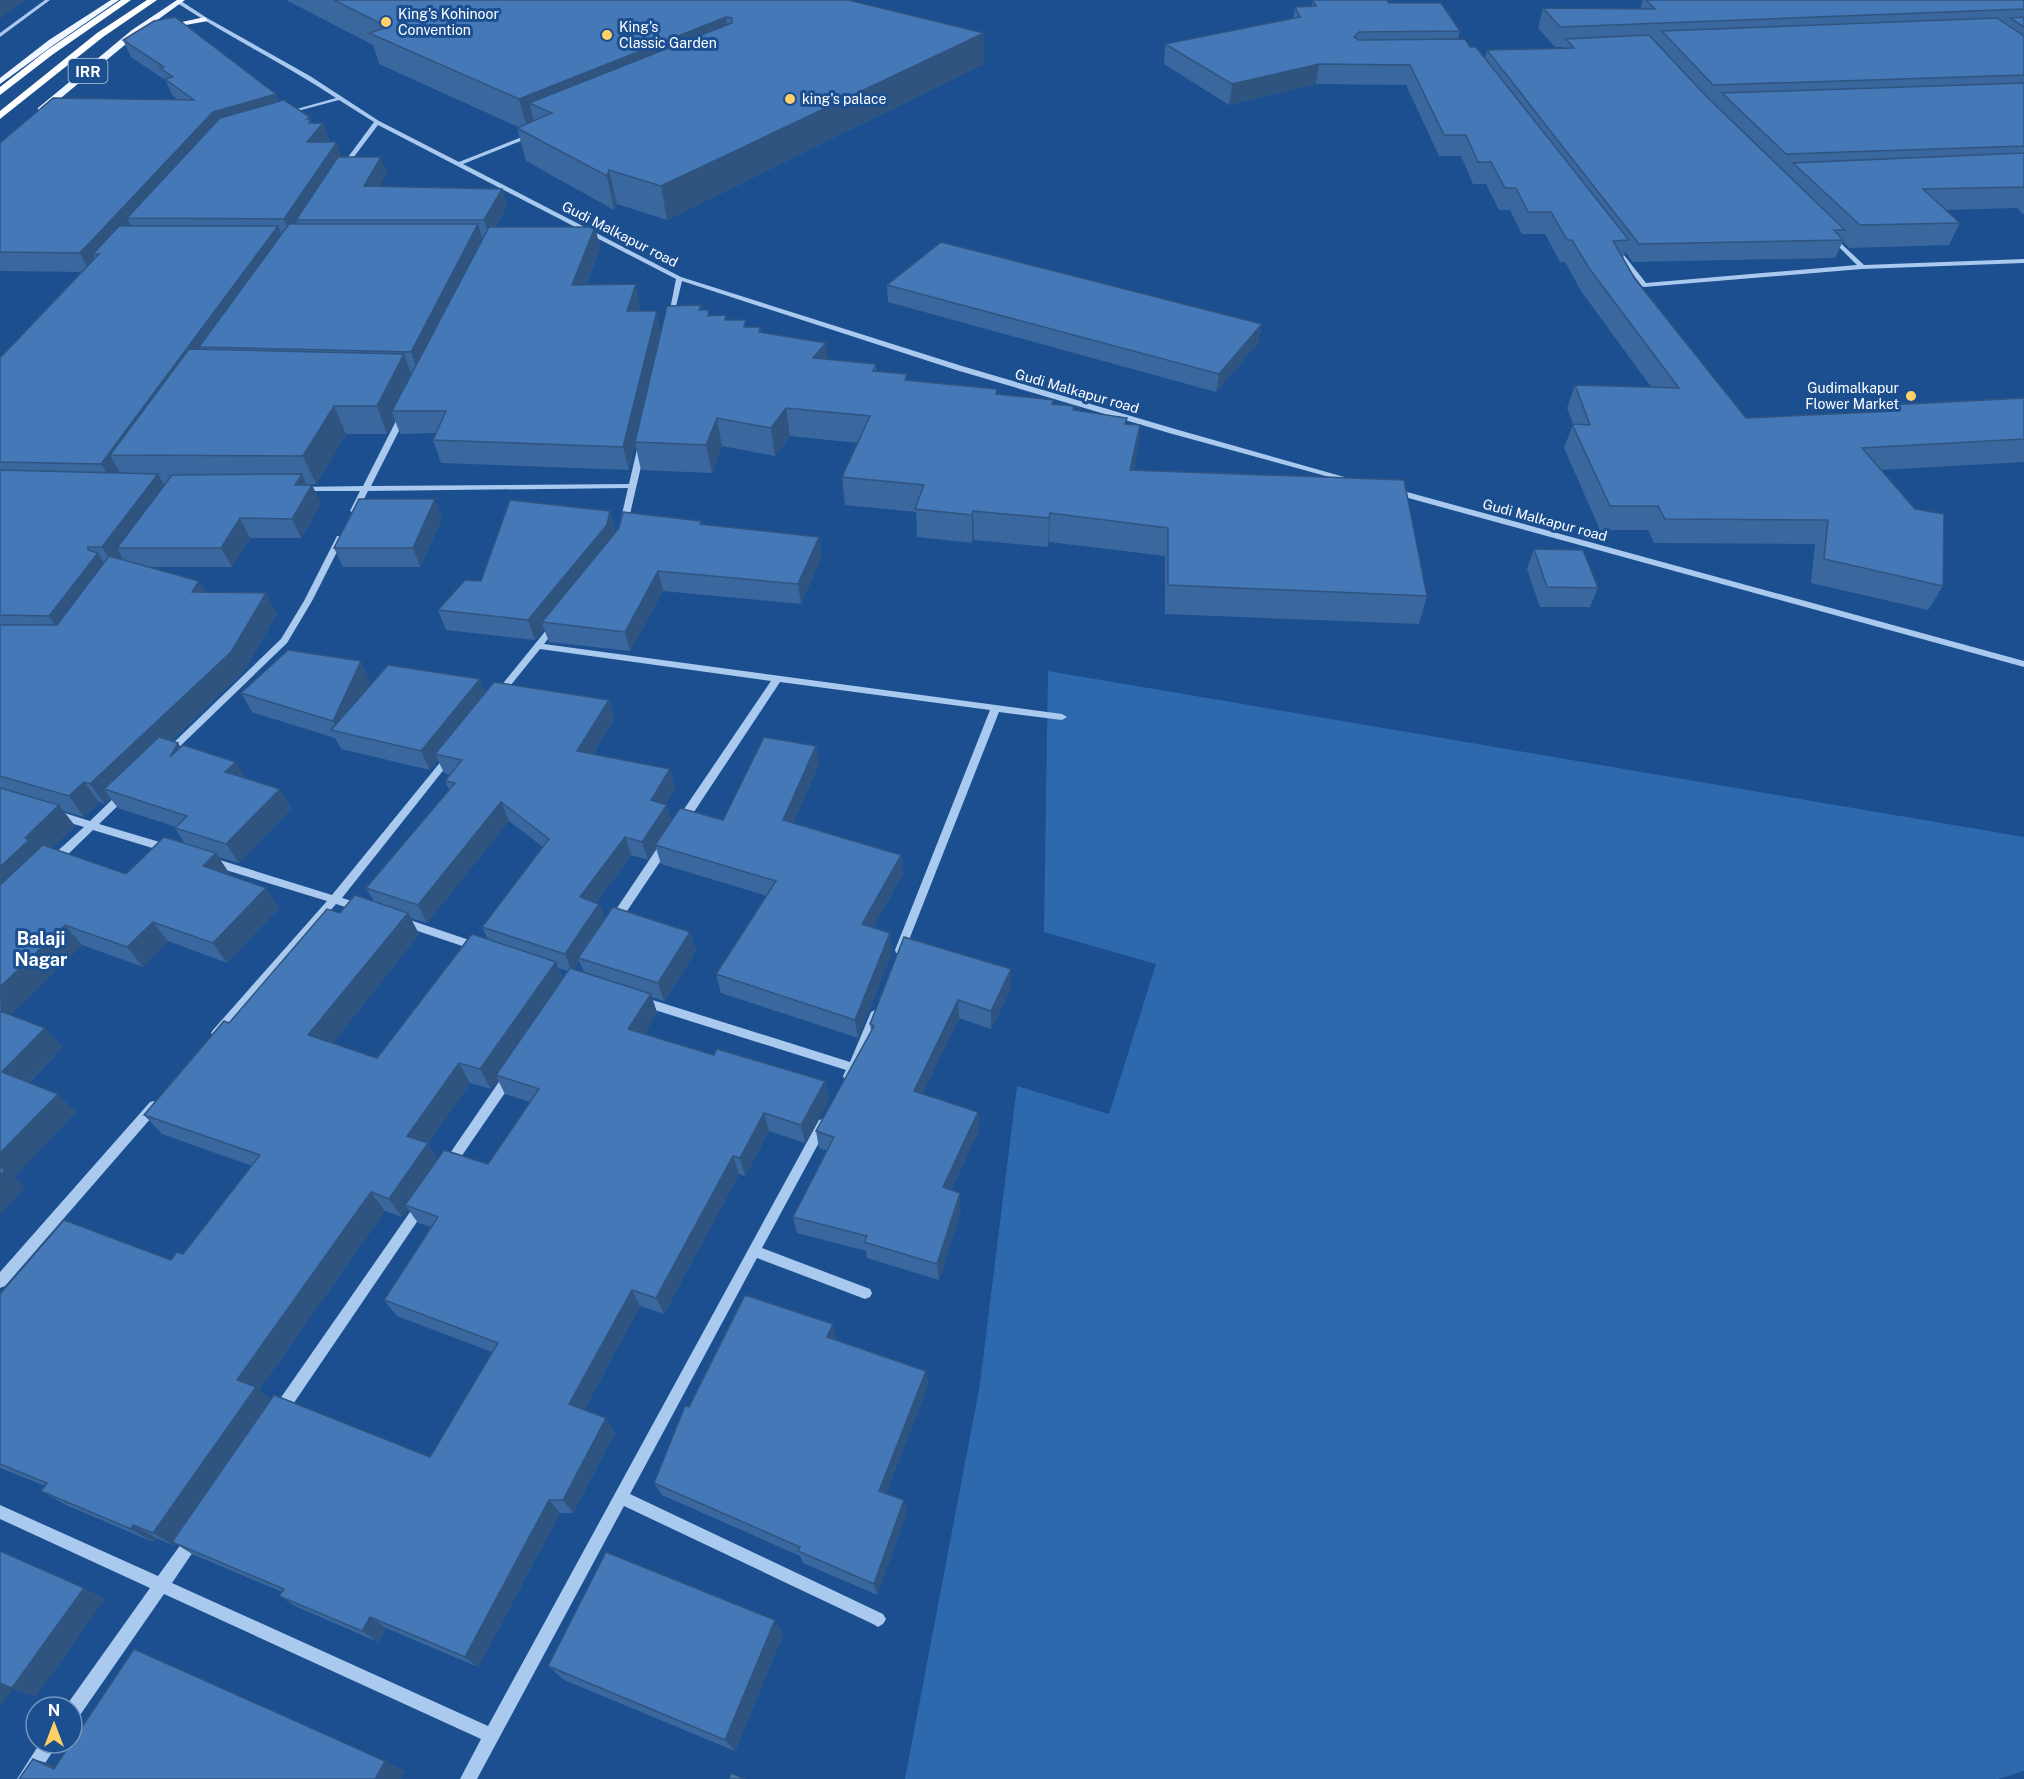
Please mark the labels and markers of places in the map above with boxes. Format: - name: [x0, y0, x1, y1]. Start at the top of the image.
- place label: King's Kohinoor Convention: [398, 6, 499, 38]
- marker: King's Kohinoor Convention: [379, 15, 393, 29]
- place label: King's Classic Garden: [619, 19, 717, 51]
- marker: King's Classic Garden: [600, 28, 614, 42]
- place label: king's palace: [802, 91, 887, 107]
- marker: king's palace: [783, 92, 797, 106]
- place label: Gudimalkapur Flower Market: [1805, 380, 1899, 412]
- marker: Gudimalkapur Flower Market: [1904, 389, 1918, 403]

